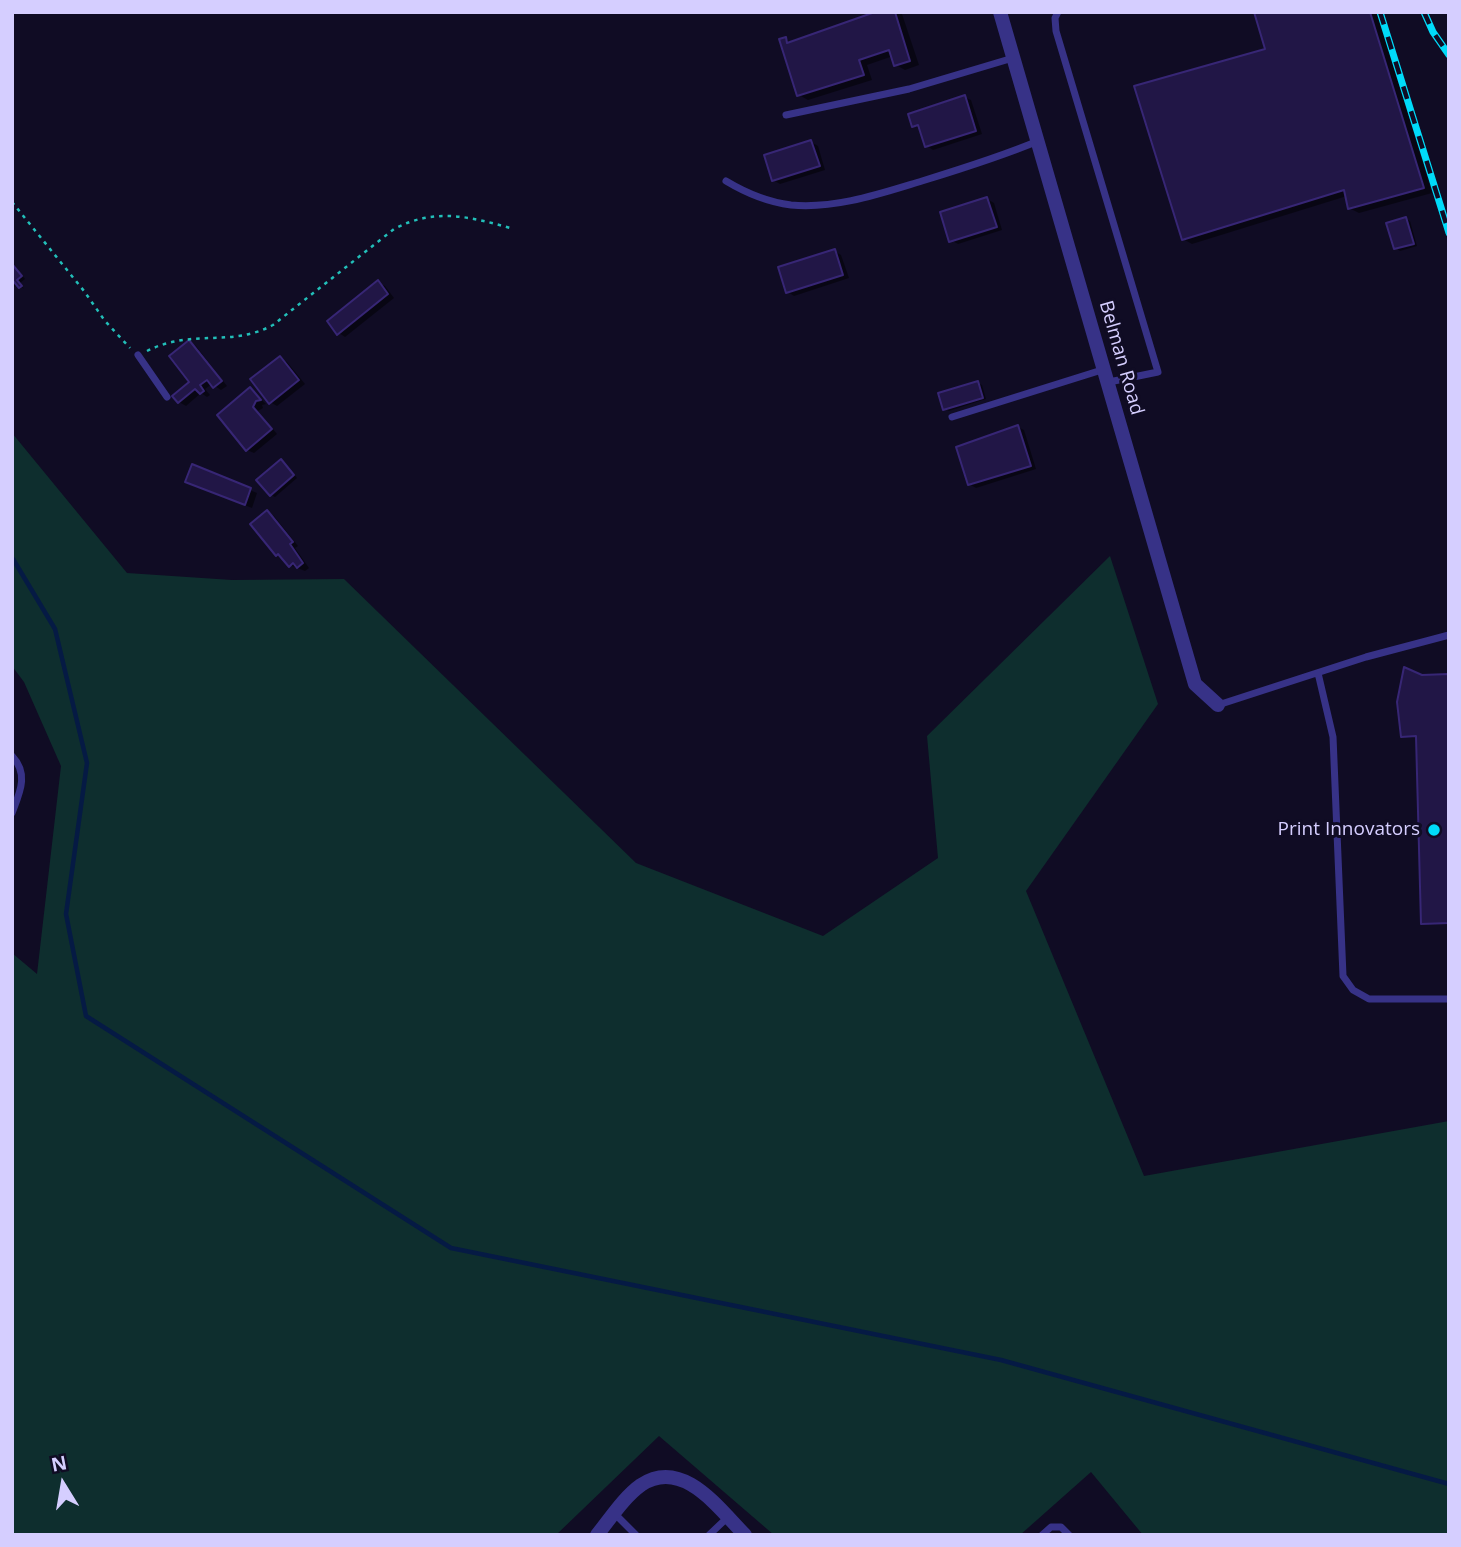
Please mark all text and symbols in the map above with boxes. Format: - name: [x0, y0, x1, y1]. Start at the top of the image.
- street label: Belman Road: [1094, 298, 1148, 418]
- place label: Print Innovators: [1278, 819, 1420, 841]
- marker: Print Innovators: [1426, 822, 1442, 838]
- north arrow: [28, 1449, 98, 1519]
- text: N: [49, 1449, 69, 1478]

